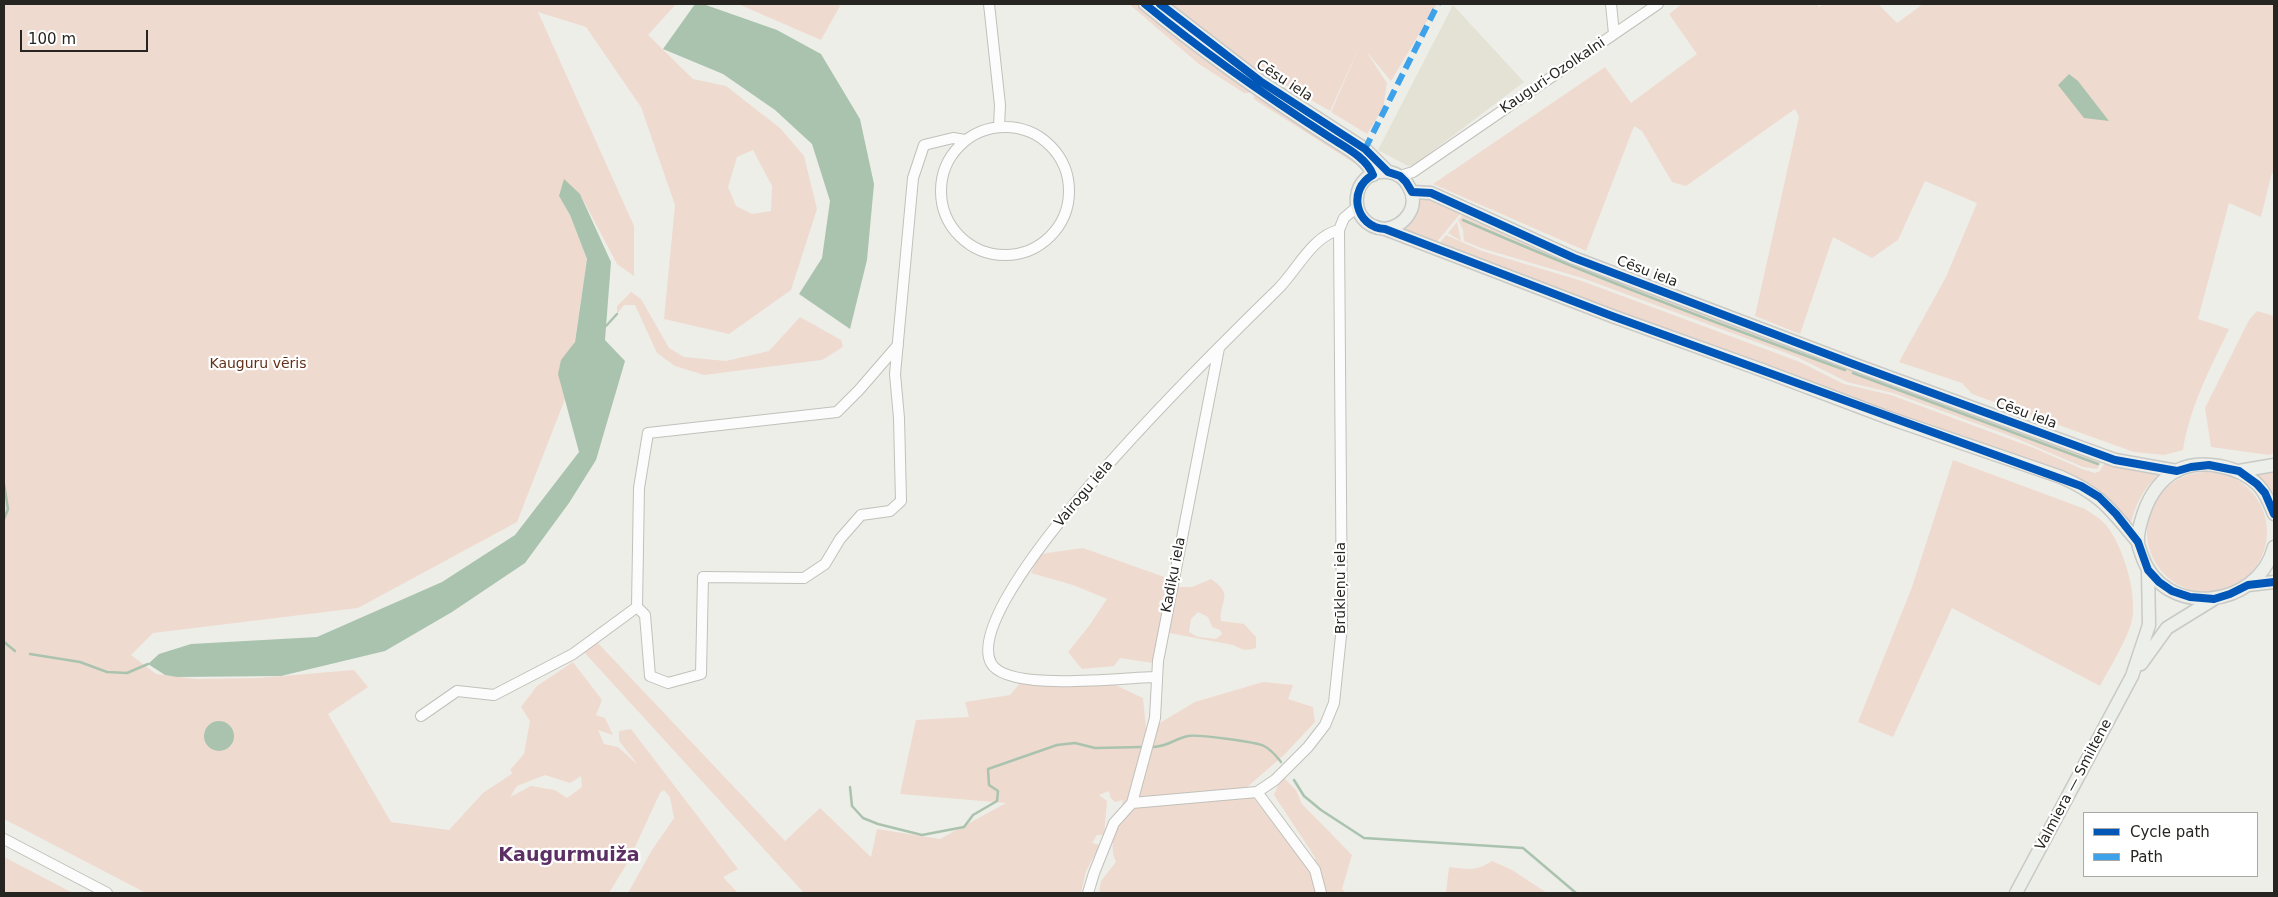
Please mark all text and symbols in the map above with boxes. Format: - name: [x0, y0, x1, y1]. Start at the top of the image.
- scale bar: [22, 20, 150, 52]
- text: 100 m: [28, 30, 76, 48]
- street label: Kauguri-Ozolkalni: [1497, 35, 1609, 117]
- street label: Cēsu iela: [1253, 57, 1315, 105]
- street label: Cēsu iela: [1614, 253, 1680, 291]
- park label: Kauguru vēris: [209, 356, 307, 372]
- street label: Cēsu iela: [1993, 395, 2059, 433]
- street label: Vairogu iela: [1051, 457, 1117, 531]
- street label: Kadiķu iela: [1158, 536, 1190, 614]
- street label: Brūkleņu iela: [1333, 542, 1349, 634]
- street label: Valmiera — Smiltene: [2032, 717, 2116, 853]
- legend: [2083, 812, 2258, 877]
- text: Cycle path: [2130, 823, 2210, 841]
- district label: Kaugurmuiža: [498, 845, 640, 867]
- text: Path: [2130, 848, 2163, 866]

